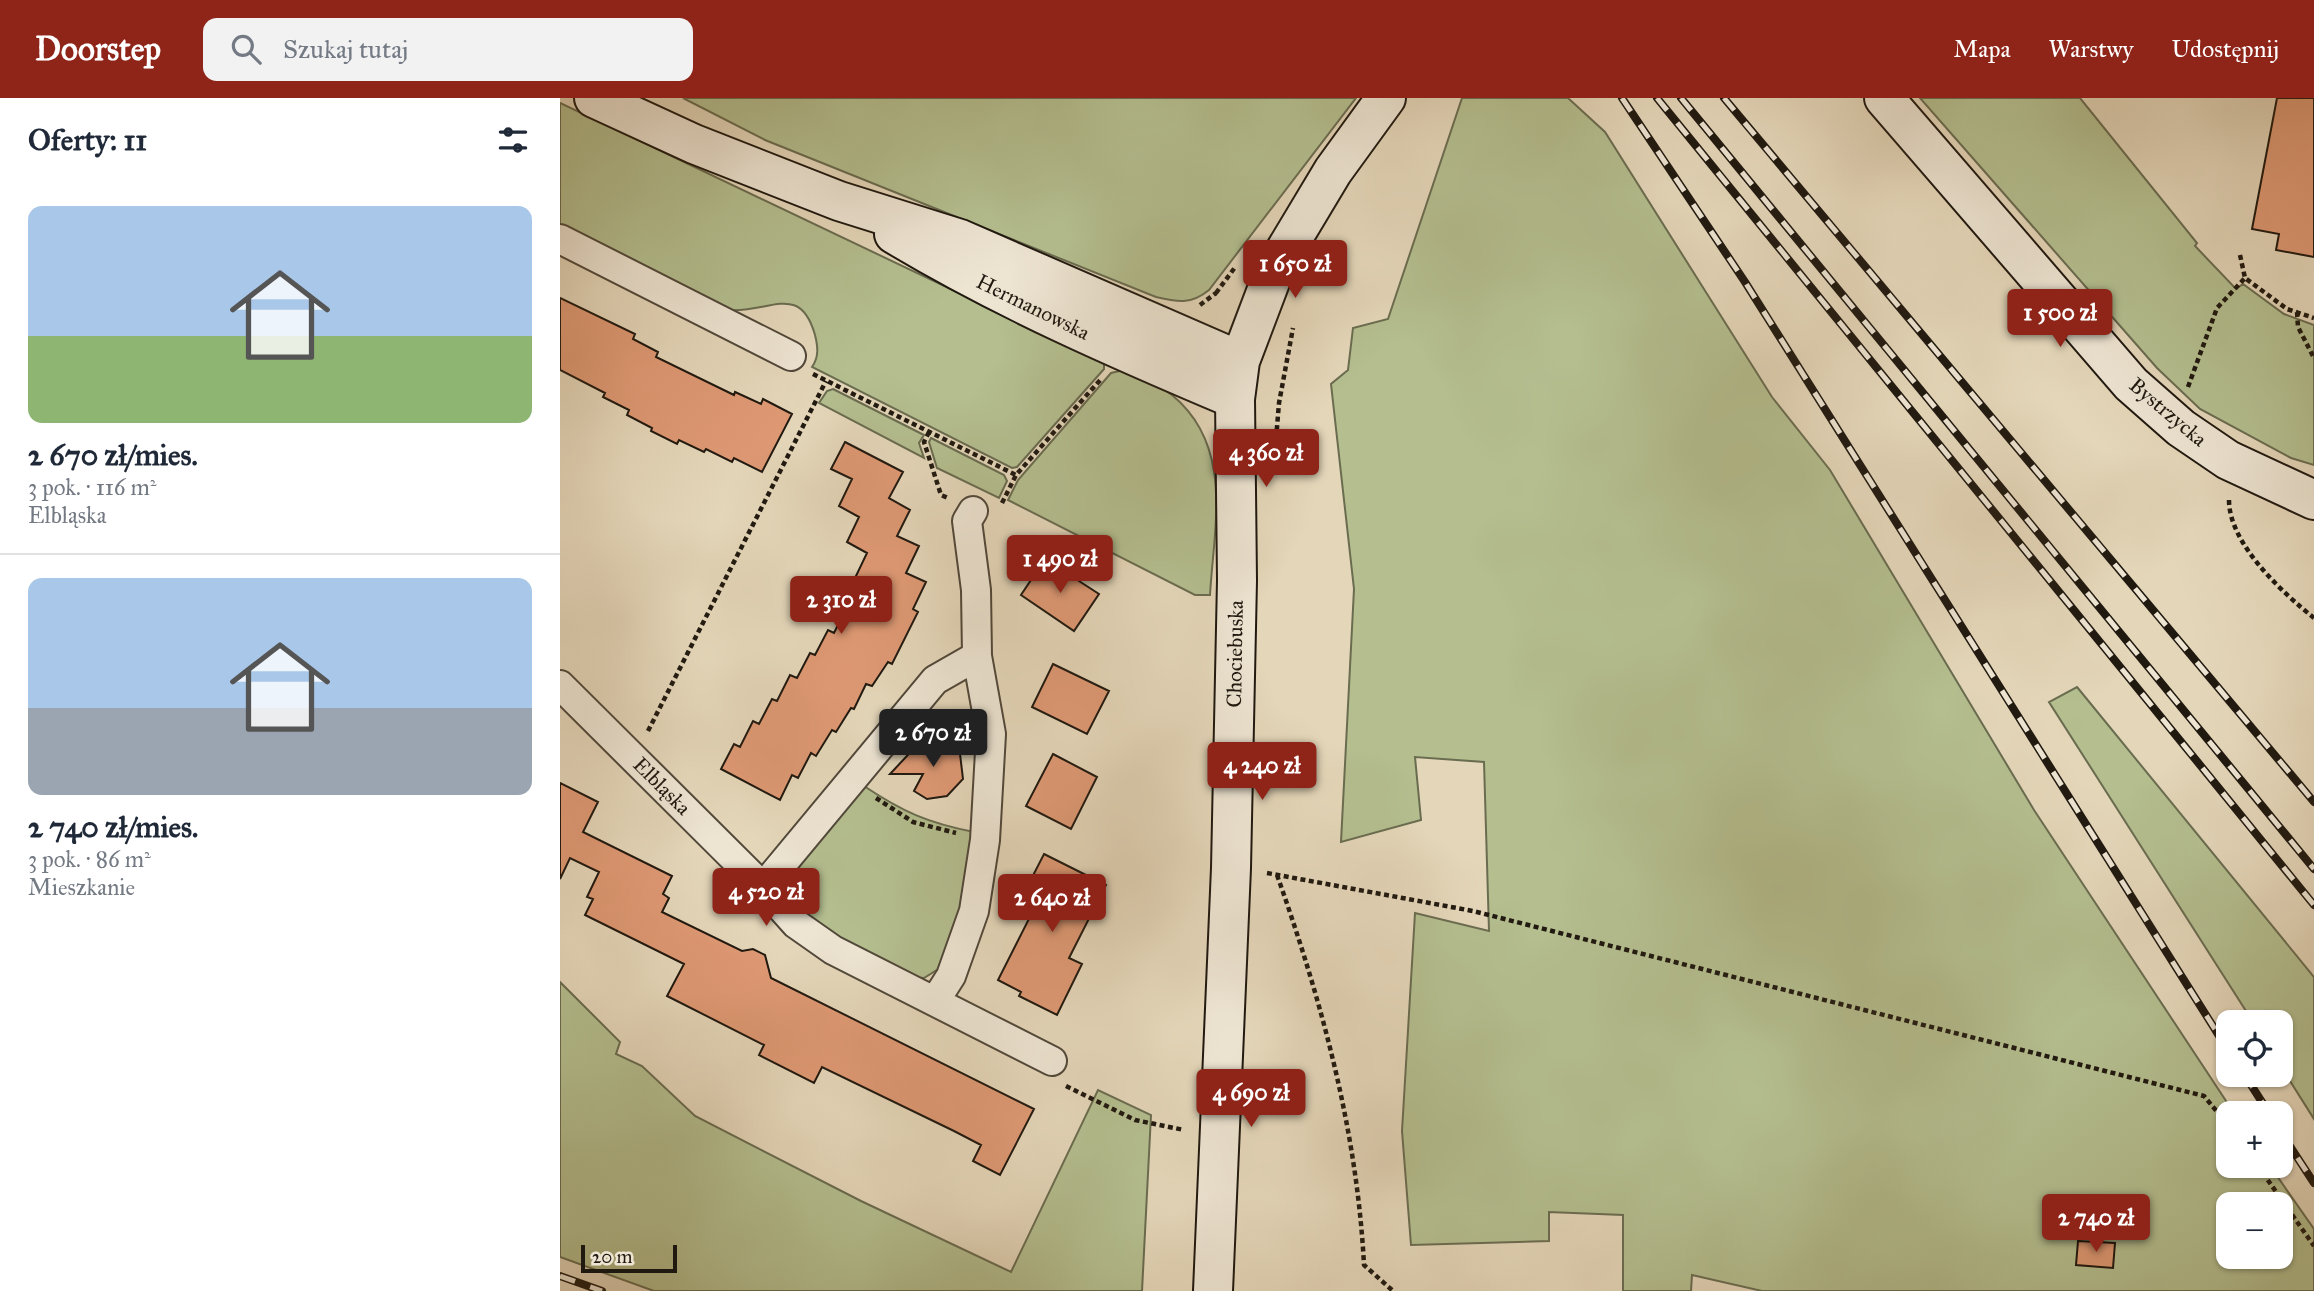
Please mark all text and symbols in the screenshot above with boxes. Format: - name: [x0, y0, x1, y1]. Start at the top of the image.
- search box: [203, 18, 693, 81]
- text: Doorstep: [35, 29, 161, 69]
- icon: search: [227, 30, 265, 68]
- text: Szukaj tutaj: [283, 33, 408, 65]
- text: Mapa: [1954, 34, 2011, 64]
- text: Warstwy: [2049, 34, 2134, 64]
- text: Udostępnij: [2172, 34, 2279, 64]
- icon: filters: [494, 121, 532, 159]
- text: Oferty: 11: [28, 122, 147, 158]
- pin: 1 650 zł: [1223, 240, 1367, 300]
- text: 1 650 zł: [1259, 249, 1331, 277]
- icon: home: [217, 252, 343, 378]
- street label: Hermanowska: [972, 268, 1094, 346]
- pin: 1 500 zł: [1988, 289, 2132, 349]
- text: 1 500 zł: [2023, 298, 2097, 326]
- street label: Bystrzycka: [2124, 372, 2212, 452]
- pin: 4 360 zł: [1194, 430, 1338, 489]
- text: 2 670 zł/mies.: [28, 437, 198, 473]
- text: 4 360 zł: [1229, 438, 1303, 466]
- text: 3 pok. · 116 m²: [28, 473, 157, 501]
- text: Elbląska: [28, 501, 106, 529]
- pin: 1 490 zł: [988, 536, 1132, 595]
- text: 1 490 zł: [1023, 544, 1097, 572]
- pin: 2 310 zł: [769, 576, 913, 636]
- text: 2 310 zł: [806, 585, 876, 613]
- street label: Chociebuska: [1221, 600, 1249, 708]
- icon: home: [217, 624, 343, 750]
- pin: 2 670 zł: [861, 710, 1005, 769]
- text: 2 670 zł: [895, 718, 971, 746]
- pin: 4 240 zł: [1190, 742, 1334, 802]
- street label: Elbląska: [627, 751, 697, 821]
- text: 4 240 zł: [1223, 751, 1301, 779]
- text: 2 740 zł/mies.: [28, 809, 198, 845]
- text: 3 pok. · 86 m²: [28, 845, 151, 873]
- pin: 4 520 zł: [694, 868, 838, 928]
- text: Mieszkanie: [28, 873, 135, 901]
- pin: 2 640 zł: [980, 874, 1124, 934]
- text: 4 520 zł: [729, 877, 804, 905]
- text: 2 640 zł: [1014, 883, 1090, 911]
- map controls: [2216, 1010, 2293, 1269]
- button: locate: [2216, 1010, 2293, 1087]
- pin: 4 690 zł: [1179, 1070, 1323, 1129]
- text: 4 690 zł: [1212, 1078, 1290, 1106]
- button: +: [2216, 1101, 2293, 1178]
- button: −: [2216, 1192, 2293, 1269]
- pin: 2 740 zł: [2024, 1194, 2168, 1254]
- text: 2 740 zł: [2058, 1203, 2134, 1231]
- scale bar: [581, 1242, 677, 1274]
- text: 20 m: [592, 1245, 633, 1268]

